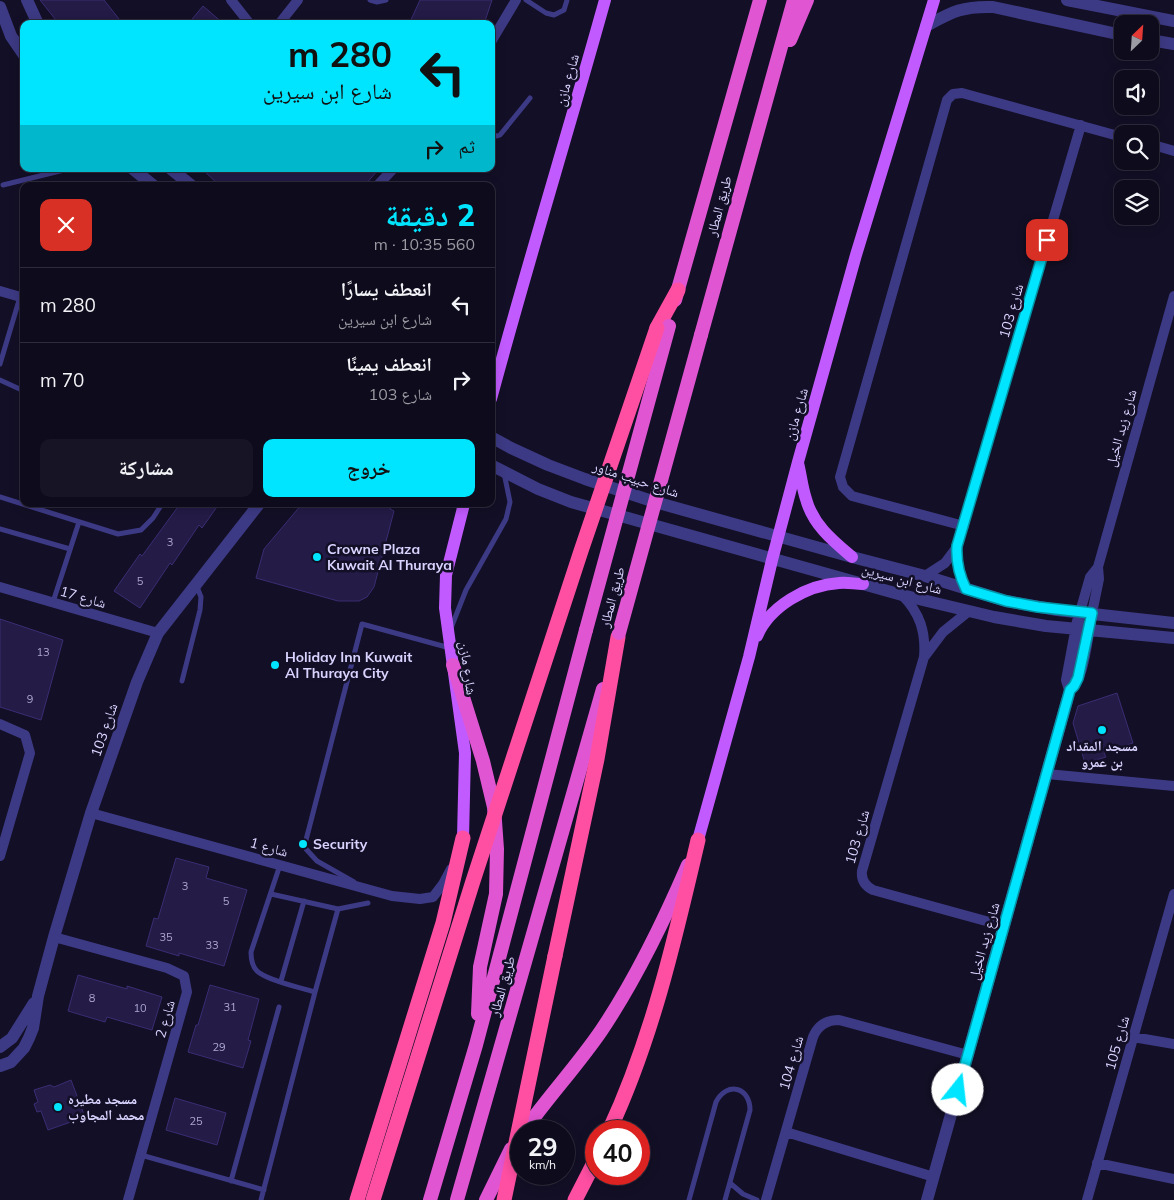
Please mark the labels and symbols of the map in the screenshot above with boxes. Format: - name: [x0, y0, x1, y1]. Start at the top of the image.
- north arrow: [1114, 15, 1159, 60]
- street label: شارع مازن: [551, 52, 584, 109]
- street label: طريق المطار: [702, 174, 737, 240]
- pin: [1026, 219, 1068, 261]
- street label: شارع 103: [995, 282, 1028, 340]
- street label: شارع مازن: [780, 386, 813, 443]
- street label: شارع زيد الخيل: [1101, 387, 1142, 469]
- street label: شارع حبيب مناور: [589, 456, 681, 502]
- house number: 3: [167, 535, 173, 549]
- place label: Crowne Plaza Kuwait Al Thuraya: [327, 540, 452, 574]
- marker: Crowne Plaza Kuwait Al Thuraya: [311, 551, 323, 563]
- street label: شارع ابن سيرين: [860, 560, 944, 599]
- street label: طريق المطار: [595, 565, 630, 631]
- house number: 5: [137, 574, 144, 588]
- street label: شارع 17: [58, 582, 108, 613]
- street label: شارع مازن: [454, 640, 481, 696]
- house number: 13: [36, 645, 50, 659]
- place label: Holiday Inn Kuwait Al Thuraya City: [285, 648, 413, 682]
- marker: Holiday Inn Kuwait Al Thuraya City: [269, 659, 281, 671]
- house number: 9: [27, 692, 33, 706]
- street label: شارع 103: [86, 701, 122, 759]
- marker: مسجد المقداد بن عمرو: [1096, 724, 1108, 736]
- place label: مسجد المقداد بن عمرو: [1066, 737, 1138, 771]
- street label: شارع 103: [841, 808, 874, 866]
- street label: شارع 1: [248, 833, 290, 862]
- place label: Security: [313, 835, 368, 853]
- marker: Security: [297, 838, 309, 850]
- house number: 3: [182, 879, 188, 893]
- house number: 5: [223, 894, 230, 908]
- street label: شارع زيد الخيل: [964, 900, 1005, 982]
- house number: 35: [159, 930, 173, 944]
- house number: 33: [205, 938, 219, 952]
- street label: طريق المطار: [485, 954, 520, 1020]
- house number: 8: [89, 991, 96, 1005]
- street label: شارع 2: [151, 998, 180, 1040]
- house number: 31: [223, 1000, 237, 1014]
- house number: 10: [133, 1001, 147, 1015]
- street label: شارع 105: [1101, 1014, 1134, 1072]
- street label: شارع 104: [775, 1034, 808, 1092]
- house number: 29: [212, 1040, 226, 1054]
- position arrow: [931, 1063, 983, 1115]
- place label: مسجد مطيره محمد المجاوب: [68, 1090, 145, 1124]
- marker: مسجد مطيره محمد المجاوب: [52, 1101, 64, 1113]
- house number: 25: [189, 1114, 203, 1128]
- speed limit sign: 40: [585, 1120, 650, 1185]

